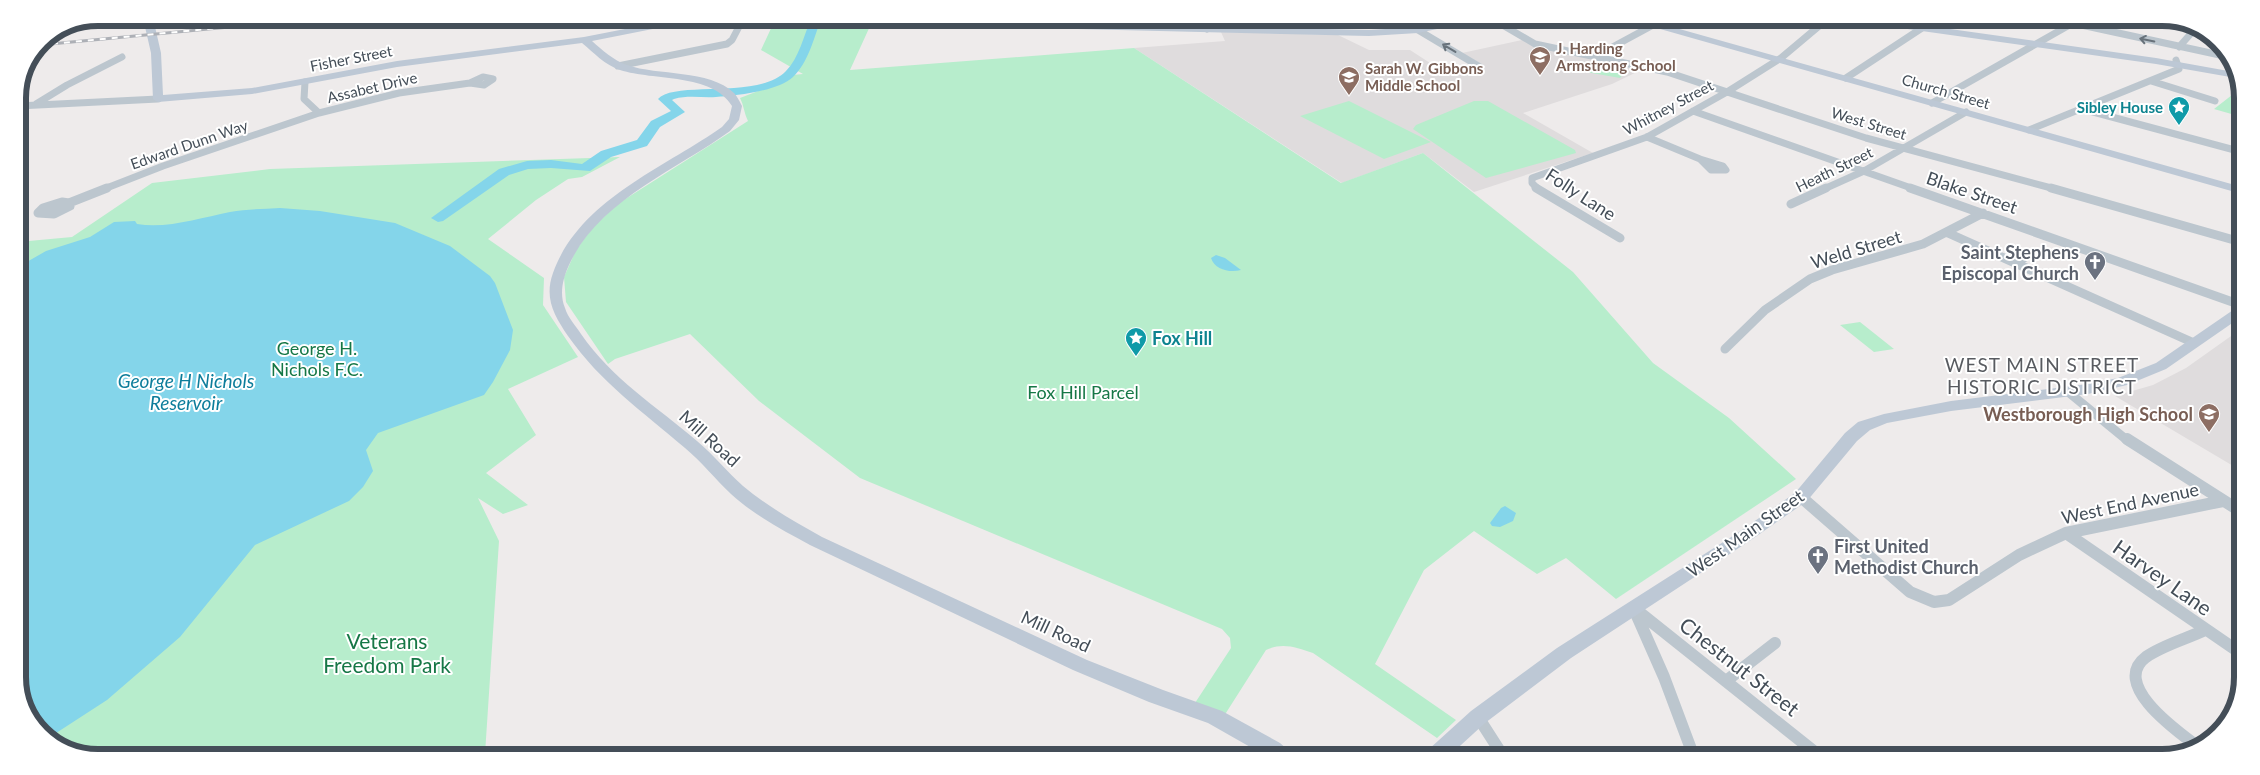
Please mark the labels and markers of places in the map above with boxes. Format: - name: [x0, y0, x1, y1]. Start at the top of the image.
- place label: J. Harding Armstrong School: [1555, 39, 1676, 74]
- school or university icon: J. Harding Armstrong School: [1528, 45, 1552, 76]
- place label: Sarah W. Gibbons Middle School: [1365, 59, 1484, 94]
- school or university icon: Sarah W. Gibbons Middle School: [1337, 65, 1361, 96]
- place icon: Sibley House: [2167, 95, 2191, 126]
- place label: Sibley House: [2077, 98, 2163, 116]
- place label: Saint Stephens Episcopal Church: [1942, 241, 2079, 284]
- church icon: Saint Stephens Episcopal Church: [2083, 250, 2107, 281]
- place icon: Fox Hill: [1124, 326, 1148, 357]
- place label: Fox Hill: [1152, 327, 1212, 349]
- school or university icon: Westborough High School: [2197, 402, 2221, 433]
- place label: Westborough High School: [1983, 403, 2193, 425]
- place label: First United Methodist Church: [1834, 535, 1979, 578]
- church icon: First United Methodist Church: [1806, 544, 1830, 575]

